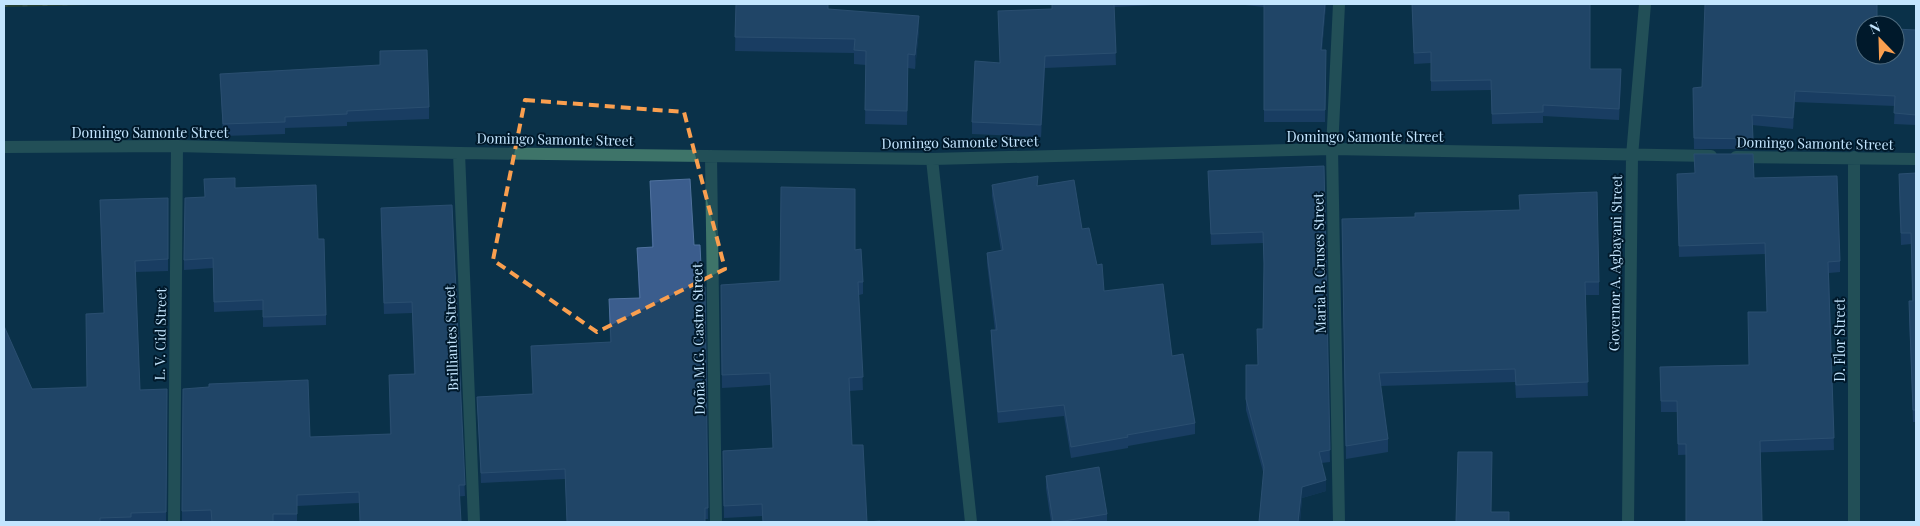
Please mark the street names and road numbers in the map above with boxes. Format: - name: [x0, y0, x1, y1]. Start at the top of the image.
- street label: Domingo Samonte Street: [71, 123, 230, 142]
- street label: Domingo Samonte Street: [1286, 127, 1445, 146]
- street label: Domingo Samonte Street: [476, 128, 635, 150]
- street label: Domingo Samonte Street: [881, 131, 1040, 153]
- street label: Domingo Samonte Street: [1736, 132, 1895, 154]
- street label: Governor A. Agbayani Street: [1604, 174, 1626, 351]
- street label: Maria R. Cruses Street: [1308, 192, 1330, 333]
- street label: Doña M.G. Castro Street: [687, 262, 709, 415]
- street label: Brilliantes Street: [440, 284, 462, 391]
- street label: L. V. Cid Street: [150, 287, 170, 380]
- street label: D. Flor Street: [1830, 297, 1849, 382]

